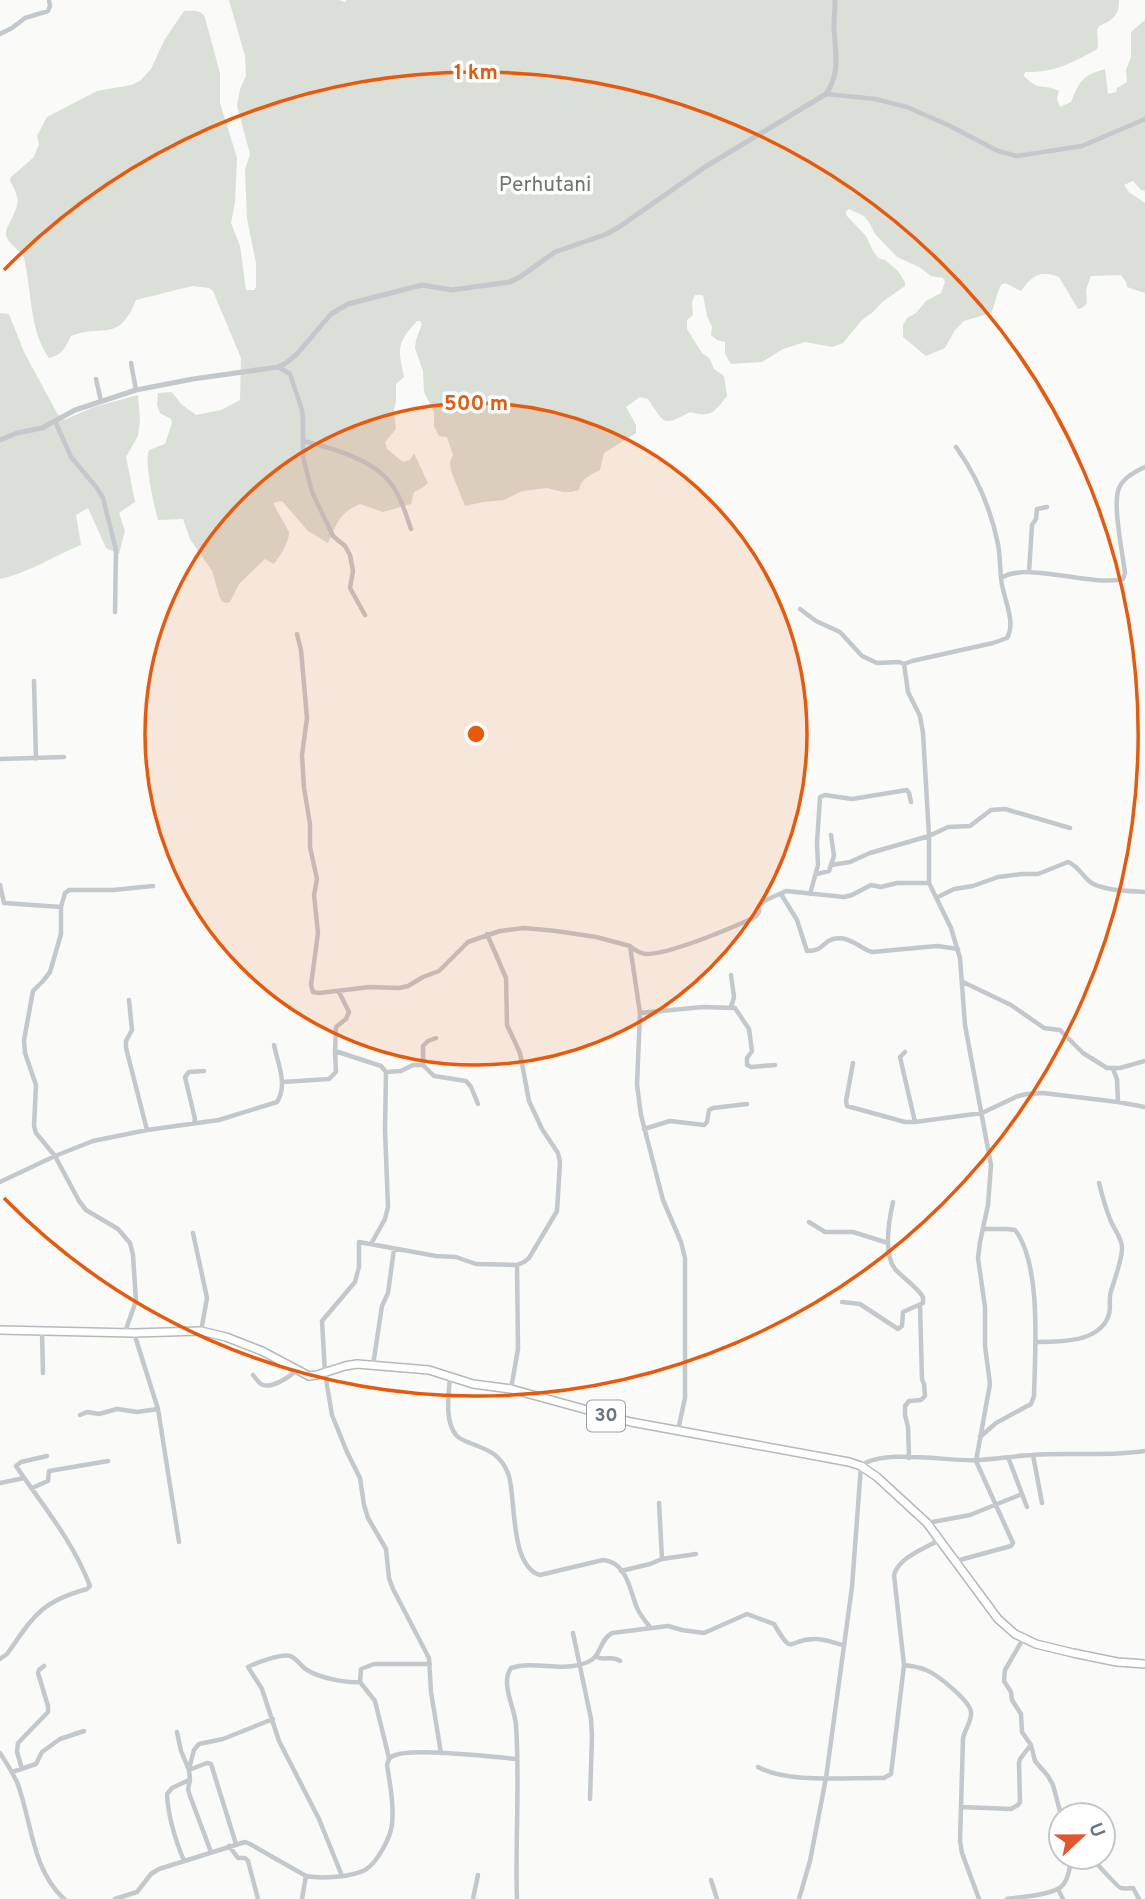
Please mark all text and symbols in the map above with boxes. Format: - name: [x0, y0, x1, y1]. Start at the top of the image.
- text: 1 km: [454, 60, 498, 87]
- park label: Perhutani: [499, 172, 591, 199]
- text: 500 m: [444, 391, 508, 418]
- centre of rings: [464, 722, 488, 746]
- road number: 30: [587, 1400, 625, 1432]
- north arrow: [1047, 1801, 1117, 1871]
- text: U: [1082, 1820, 1110, 1841]

